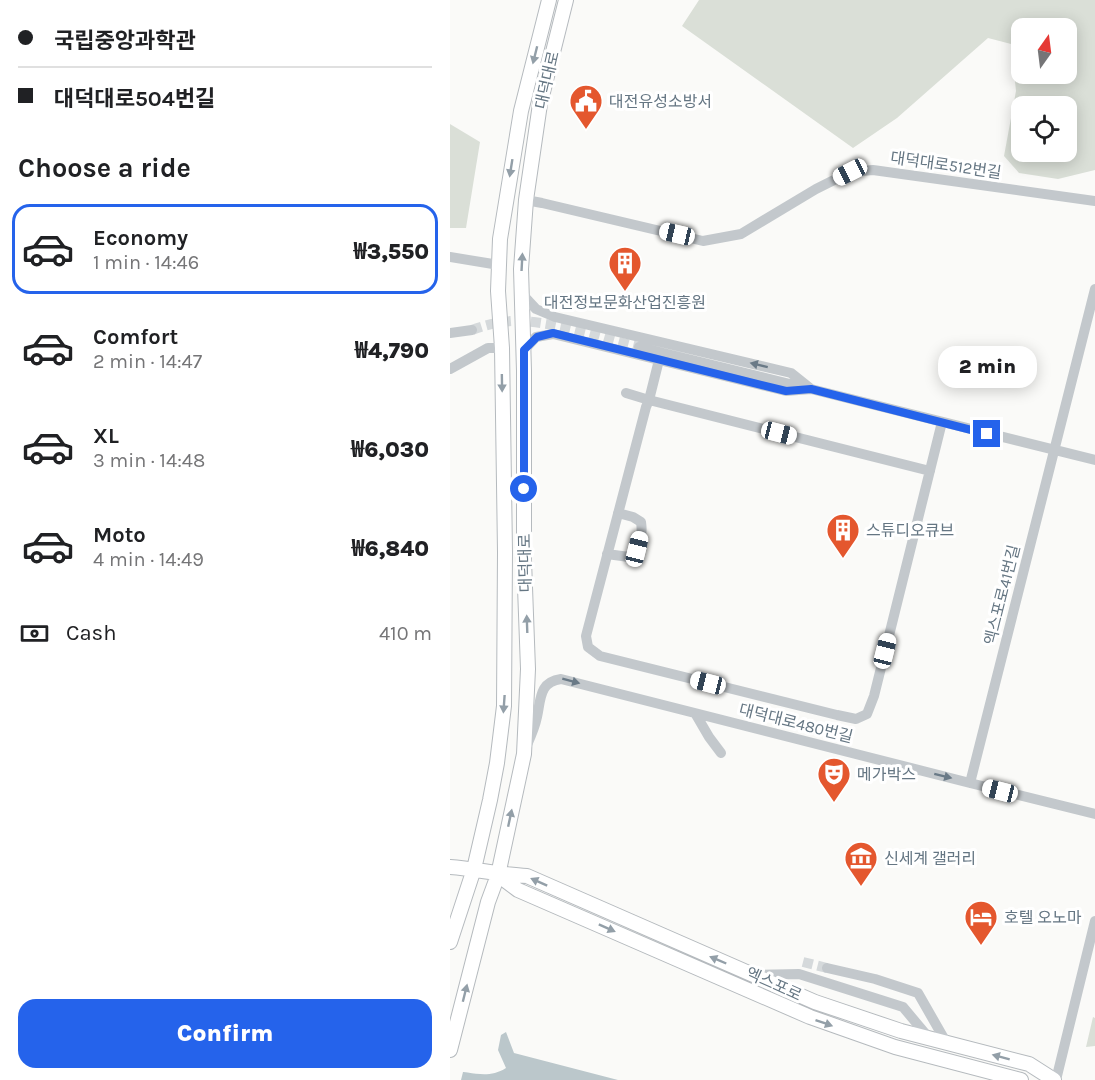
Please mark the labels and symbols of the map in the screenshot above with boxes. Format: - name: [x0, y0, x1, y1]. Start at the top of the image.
- north arrow: [1011, 18, 1077, 84]
- one-way arrow: [529, 46, 539, 64]
- street label: 대덕대로: [531, 49, 563, 111]
- public building icon: 대전유성소방서: [568, 83, 604, 130]
- place label: 대전유성소방서: [609, 92, 712, 111]
- street label: 대덕대로512번길: [889, 148, 1003, 182]
- car: [830, 156, 870, 188]
- one-way arrow: [506, 159, 515, 178]
- car: [657, 221, 697, 247]
- building icon: 대전정보문화산업진흥원: [607, 245, 643, 292]
- one-way arrow: [517, 252, 526, 271]
- place label: 대전정보문화산업진흥원: [544, 293, 706, 312]
- callout: 2 min: [938, 347, 1036, 389]
- one-way arrow: [750, 360, 768, 369]
- one-way arrow: [497, 374, 507, 393]
- car: [759, 420, 799, 446]
- route end: [973, 420, 1000, 447]
- route start: [510, 475, 537, 502]
- building icon: 스튜디오큐브: [825, 512, 861, 559]
- place label: 스튜디오큐브: [866, 521, 954, 540]
- car: [624, 529, 650, 569]
- street label: 대덕대로: [515, 533, 535, 593]
- street label: 엑스포로41번길: [980, 543, 1024, 647]
- one-way arrow: [522, 615, 531, 634]
- car: [872, 631, 898, 671]
- car: [688, 670, 728, 696]
- one-way arrow: [562, 677, 580, 687]
- one-way arrow: [499, 695, 508, 714]
- street label: 대덕대로480번길: [737, 700, 855, 746]
- theatre icon: 메가박스: [816, 756, 852, 803]
- place label: 메가박스: [857, 765, 916, 784]
- one-way arrow: [934, 772, 952, 782]
- car: [980, 778, 1020, 804]
- one-way arrow: [506, 808, 515, 827]
- museum icon: 신세계 갤러리: [843, 840, 879, 887]
- place label: 신세계 갤러리: [884, 849, 976, 868]
- one-way arrow: [531, 877, 548, 886]
- hotel icon: 호텔 오노마: [963, 899, 999, 946]
- place label: 호텔 오노마: [1004, 908, 1082, 927]
- one-way arrow: [599, 923, 616, 932]
- one-way arrow: [708, 955, 726, 965]
- street label: 엑스포로: [743, 963, 805, 1005]
- one-way arrow: [460, 984, 470, 1002]
- one-way arrow: [816, 1018, 834, 1028]
- one-way arrow: [992, 1051, 1010, 1061]

